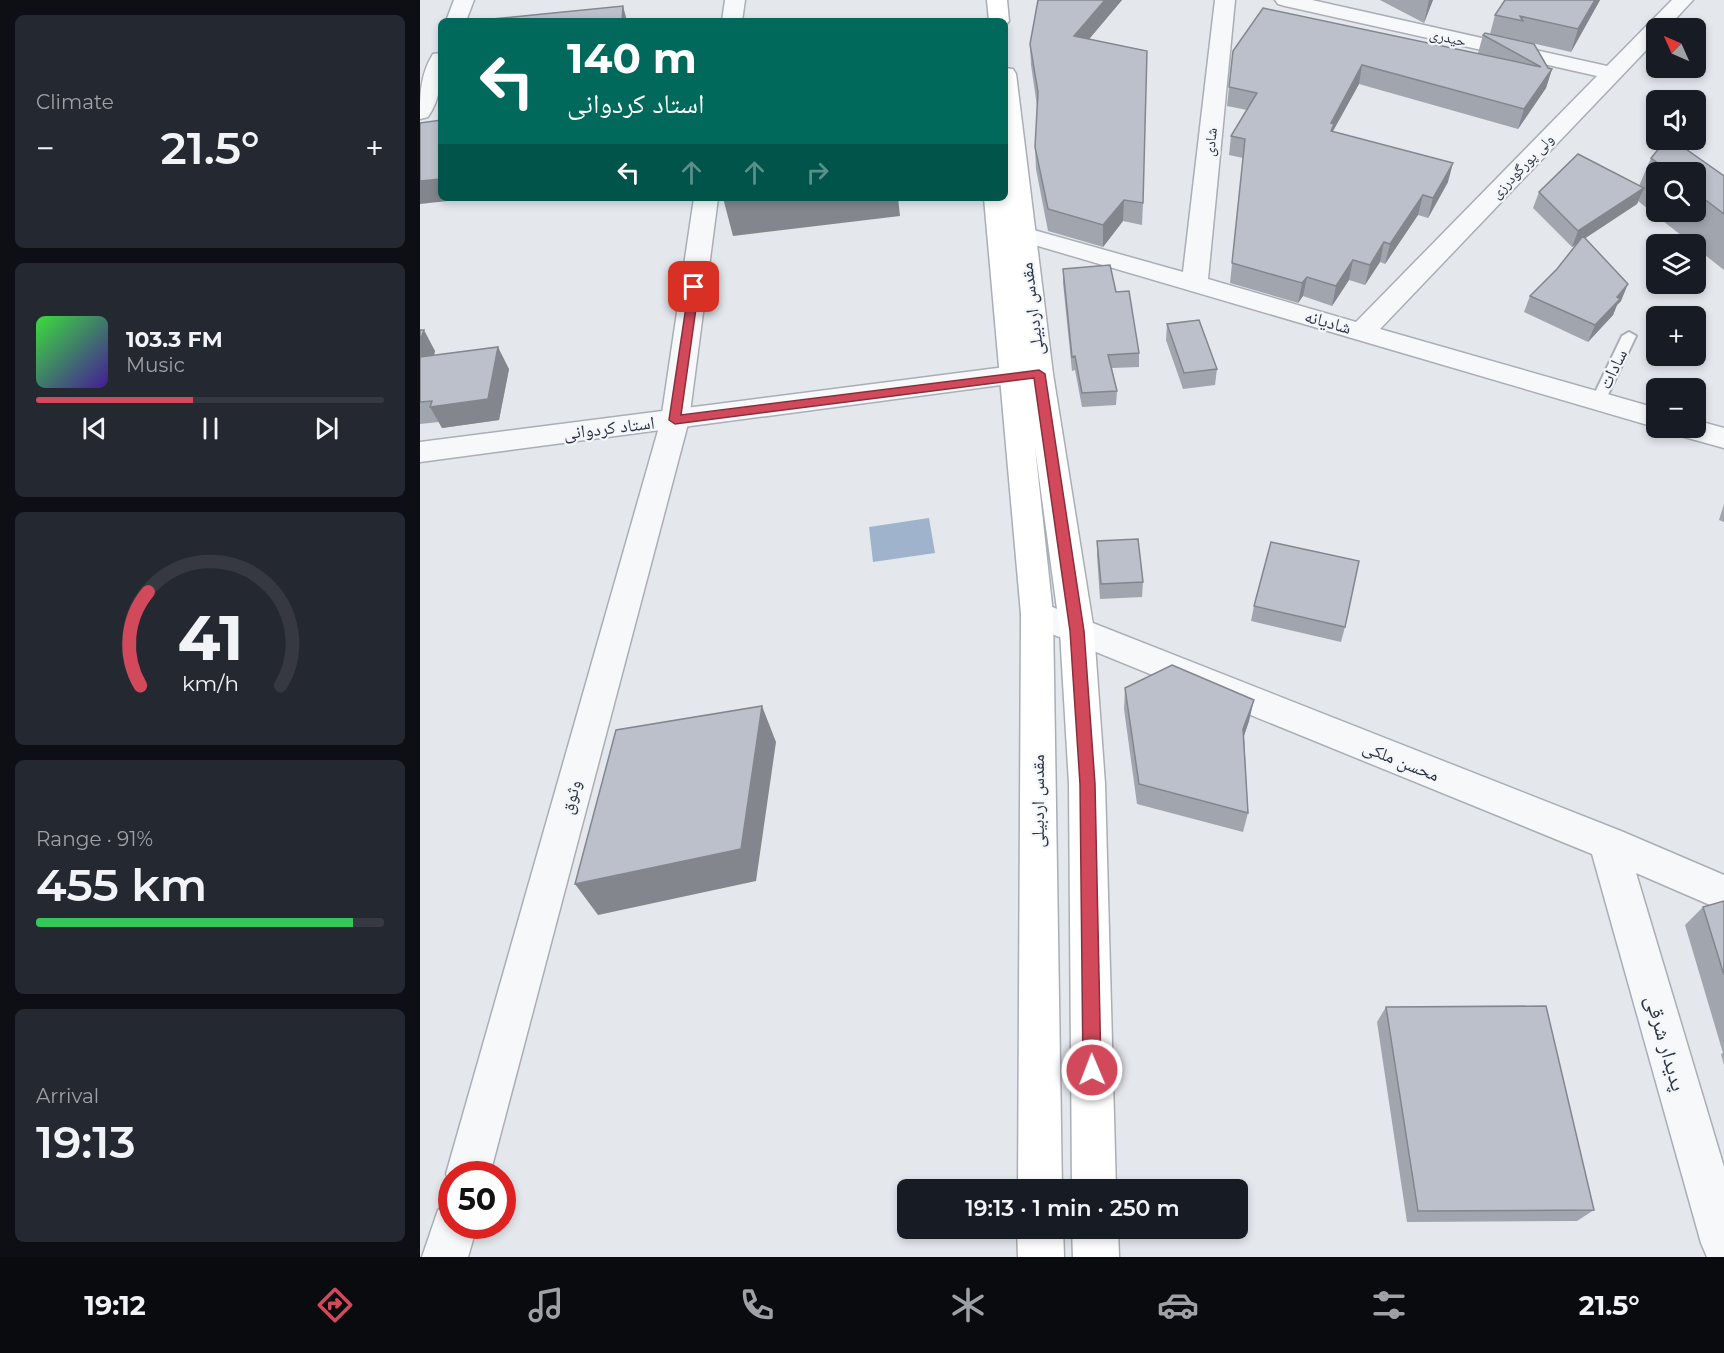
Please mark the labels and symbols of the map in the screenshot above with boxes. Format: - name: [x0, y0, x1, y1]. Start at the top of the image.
- north arrow: [1646, 18, 1706, 78]
- street label: حیدری: [1428, 24, 1469, 52]
- street label: شادی: [1199, 126, 1222, 158]
- street label: ولی پورگودرزی: [1486, 130, 1558, 203]
- pin: [668, 261, 719, 312]
- street label: مقدس اردبیلی: [1015, 261, 1049, 357]
- street label: شادیانه: [1302, 305, 1354, 339]
- street label: سادات: [1594, 345, 1632, 393]
- street label: استاد کردوانی: [562, 412, 656, 444]
- street label: محسن ملکی: [1360, 736, 1442, 786]
- street label: مقدس اردبیلی: [1027, 754, 1049, 848]
- street label: وثوق: [556, 777, 586, 817]
- street label: پدیدار شرقی: [1639, 992, 1692, 1094]
- position arrow: [1060, 1038, 1124, 1102]
- speed limit sign: 50: [438, 1161, 516, 1239]

